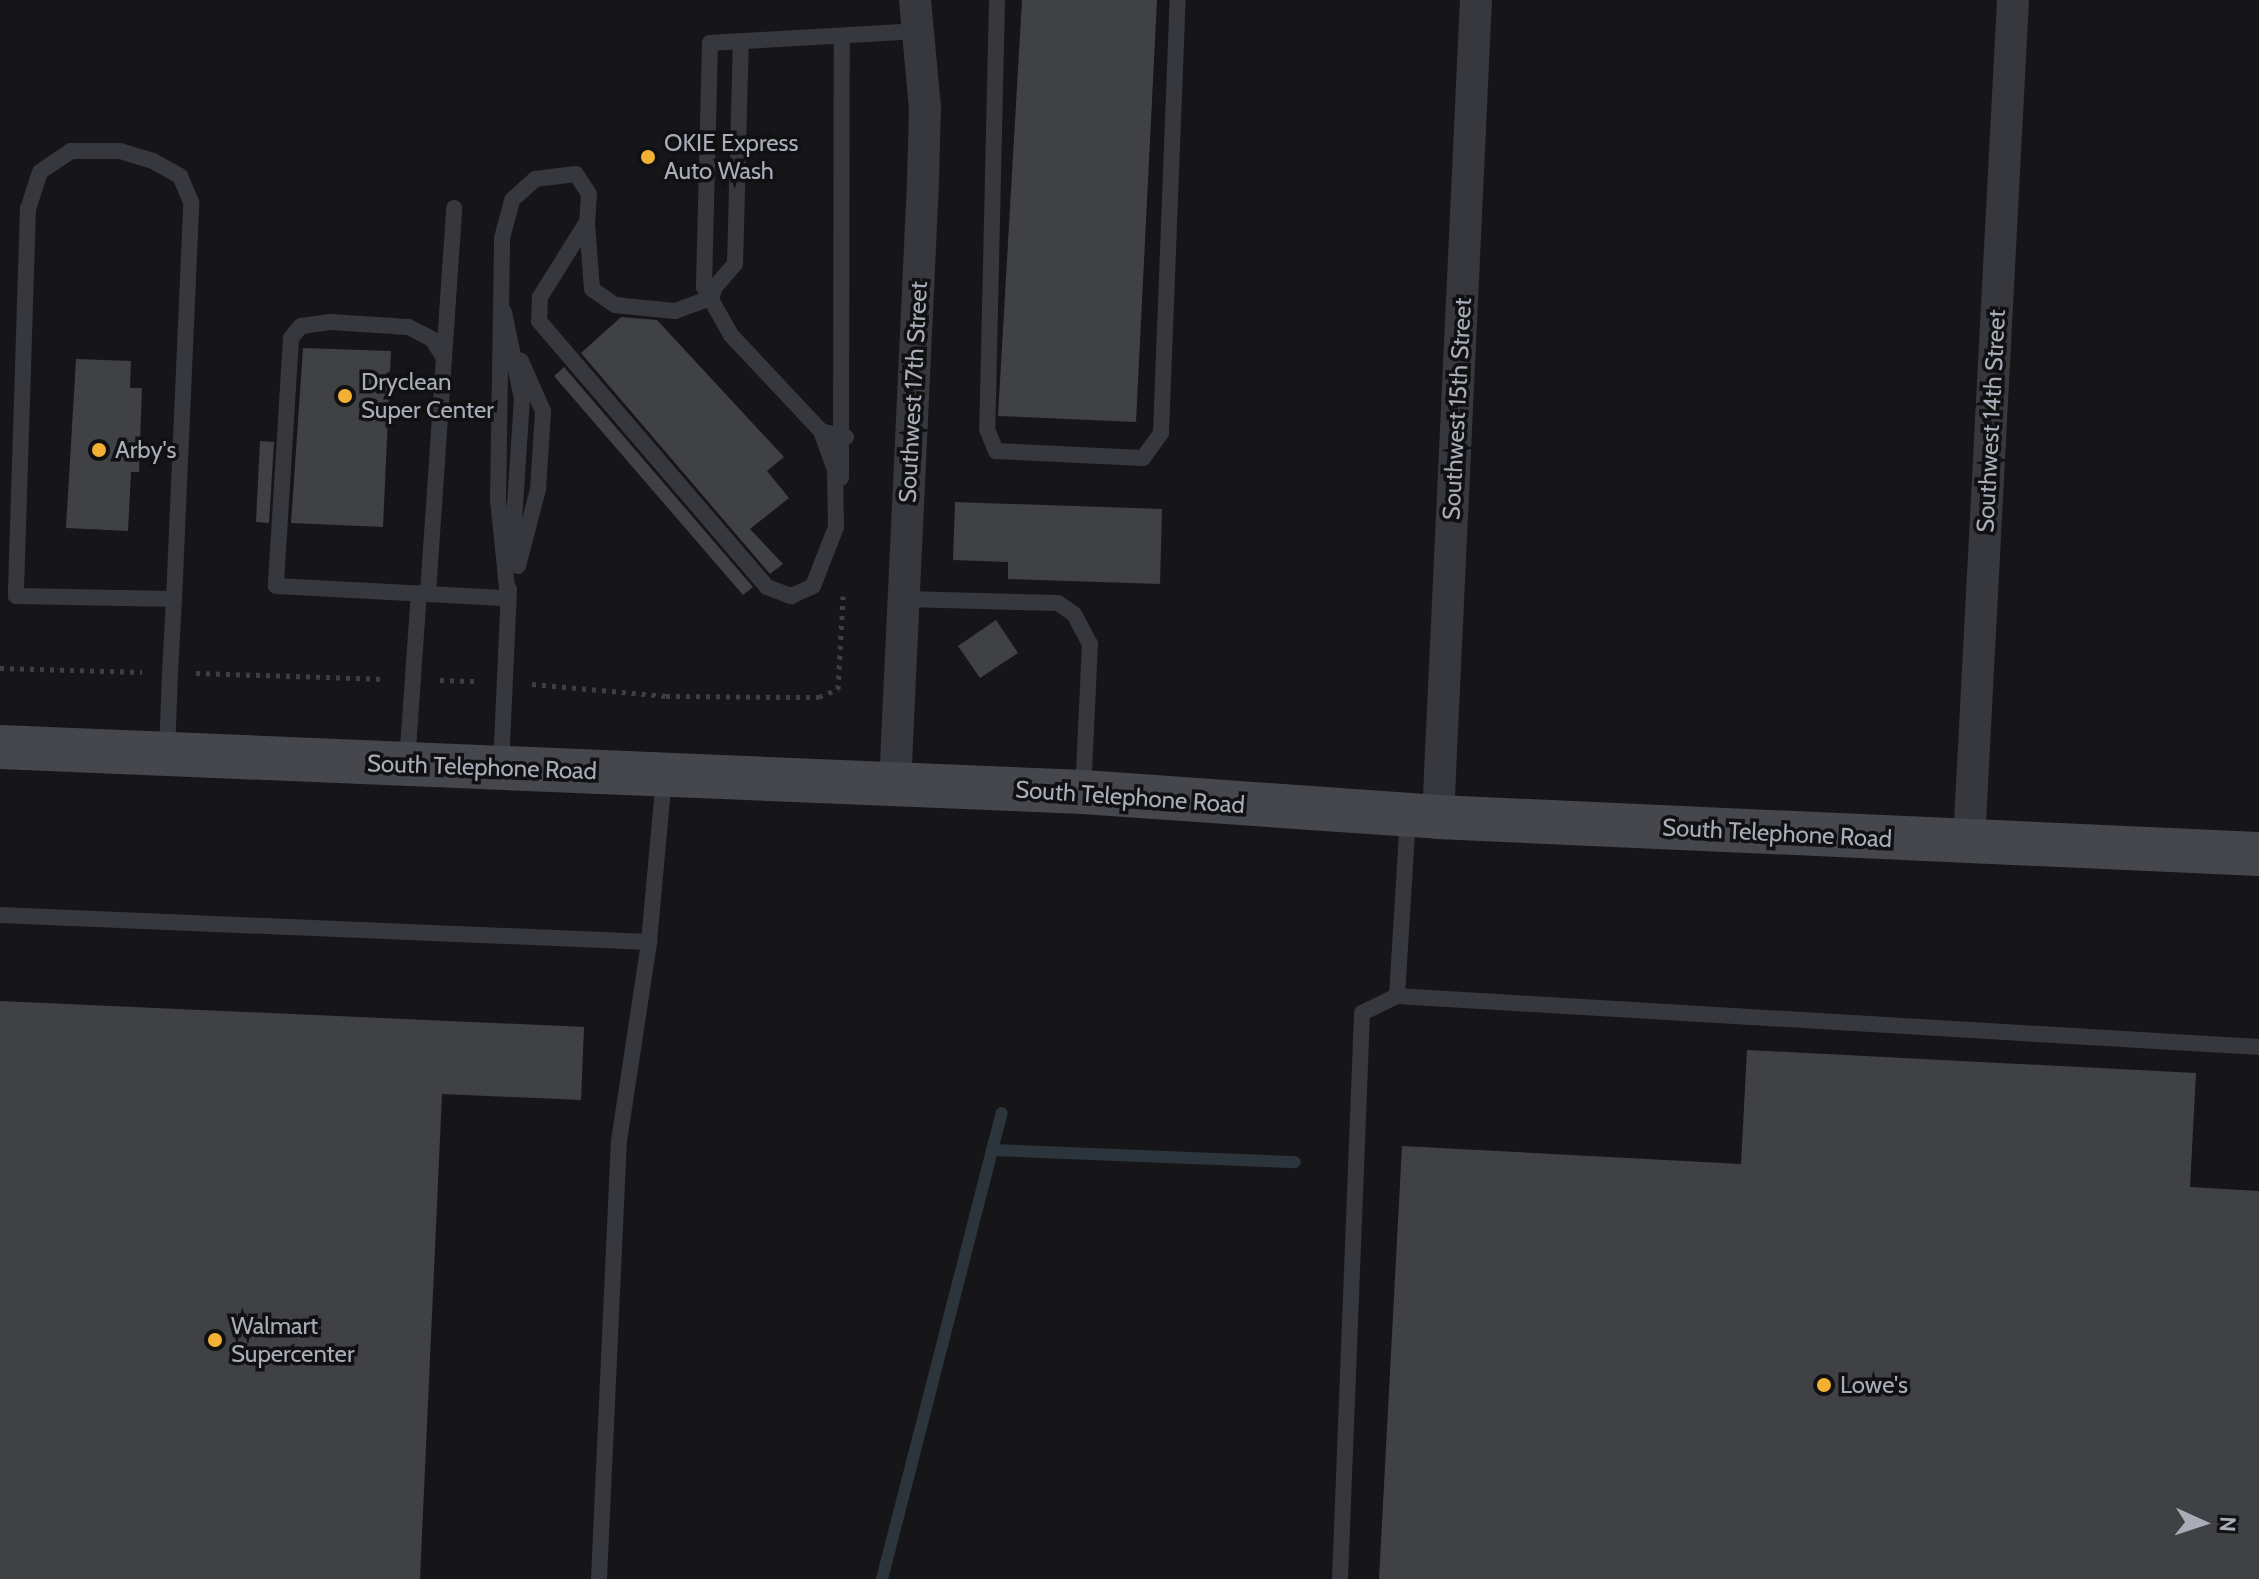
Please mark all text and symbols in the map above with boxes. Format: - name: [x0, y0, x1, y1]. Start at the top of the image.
- place label: OKIE Express Auto Wash: [664, 129, 798, 185]
- marker: OKIE Express Auto Wash: [639, 148, 657, 166]
- street label: Southwest 17th Street: [893, 281, 933, 503]
- street label: Southwest 15th Street: [1437, 297, 1477, 521]
- street label: Southwest 14th Street: [1971, 309, 2011, 533]
- place label: Dryclean Super Center: [361, 368, 494, 424]
- marker: Dryclean Super Center: [336, 387, 354, 405]
- place label: Arby's: [115, 436, 176, 464]
- marker: Arby's: [90, 441, 108, 459]
- street label: South Telephone Road: [367, 749, 597, 785]
- street label: South Telephone Road: [1014, 775, 1246, 819]
- street label: South Telephone Road: [1661, 813, 1893, 853]
- place label: Walmart Supercenter: [231, 1312, 354, 1368]
- marker: Walmart Supercenter: [206, 1331, 224, 1349]
- place label: Lowe's: [1840, 1371, 1908, 1399]
- marker: Lowe's: [1815, 1376, 1833, 1394]
- north arrow: [2163, 1483, 2243, 1563]
- text: N: [2214, 1516, 2241, 1533]

